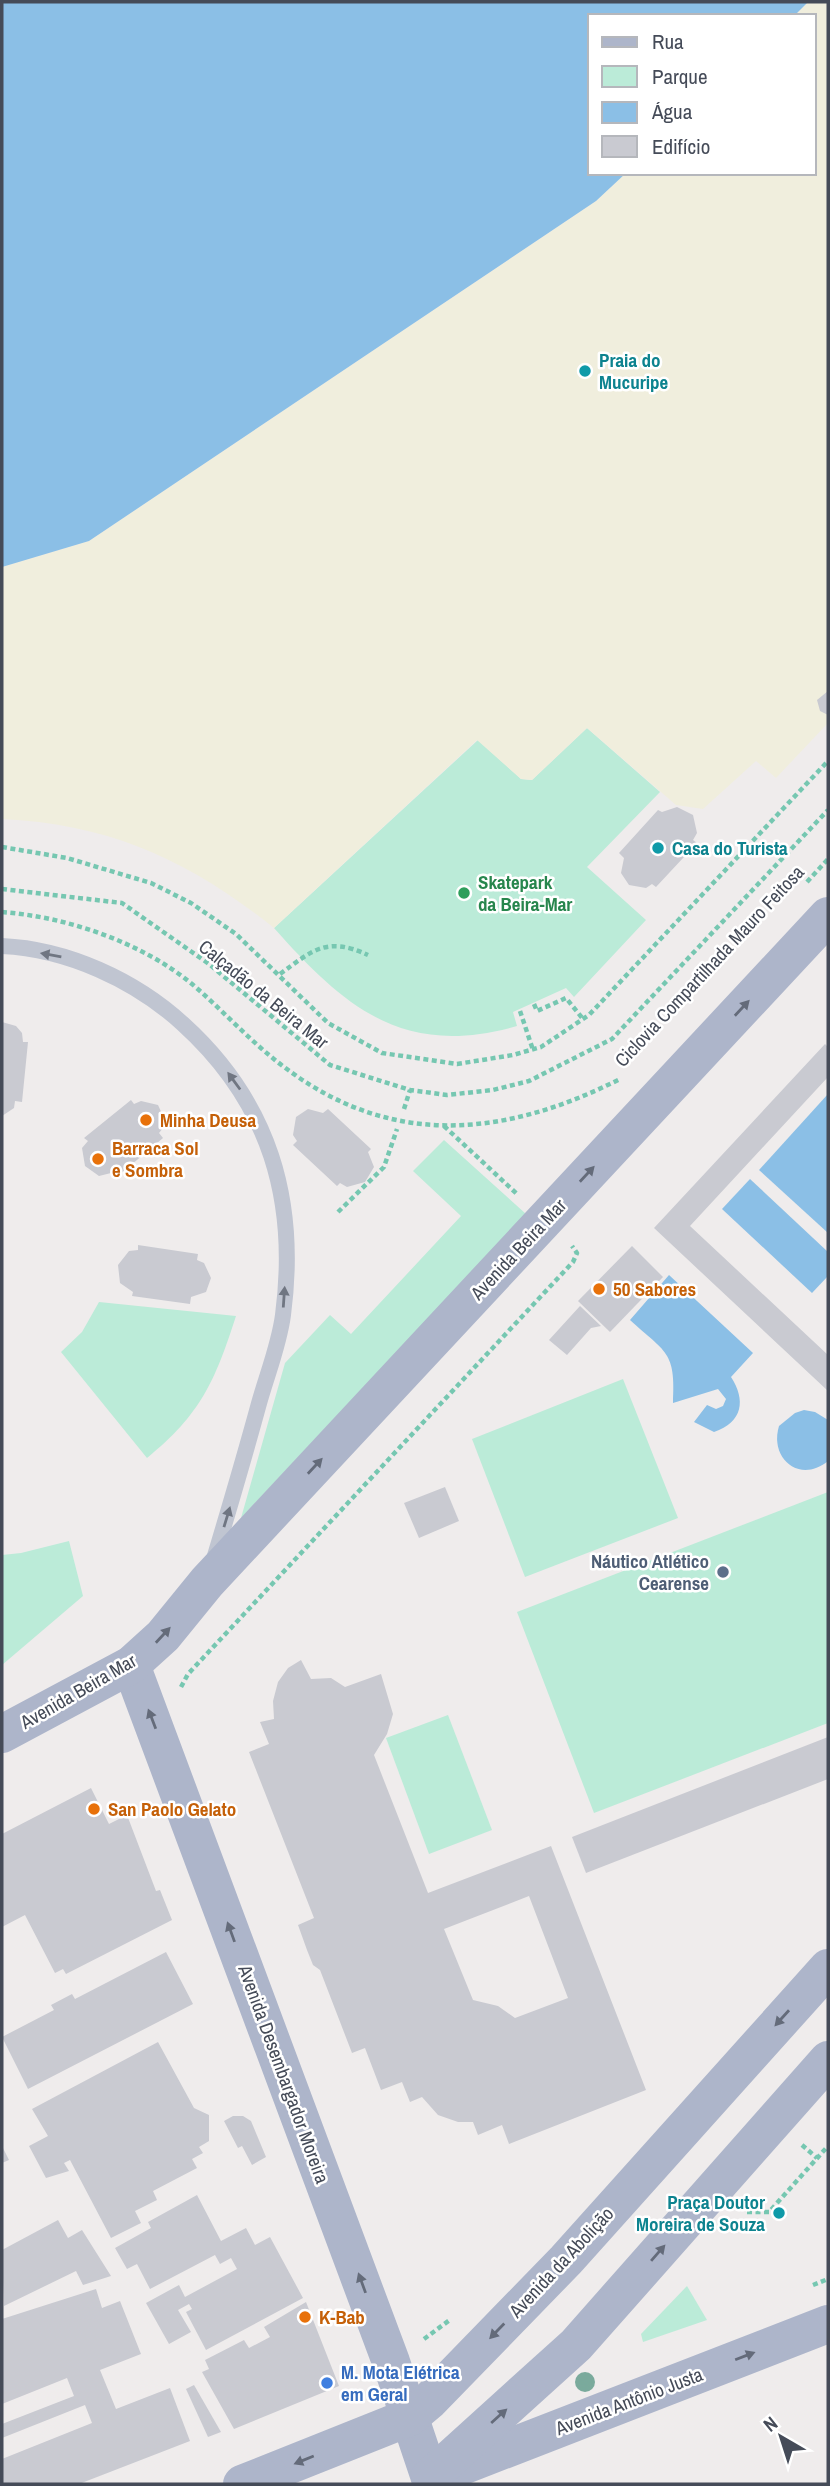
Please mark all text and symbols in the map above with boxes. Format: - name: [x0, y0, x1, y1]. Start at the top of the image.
- legend: [588, 14, 816, 175]
- text: Rua: [652, 27, 684, 56]
- text: Parque: [652, 62, 708, 91]
- text: Água: [651, 97, 693, 126]
- text: Edifício: [652, 132, 710, 161]
- place label: Praia do Mucuripe: [599, 347, 669, 395]
- marker: Praia do Mucuripe: [577, 363, 593, 379]
- place label: Casa do Turista: [672, 835, 788, 861]
- marker: Casa do Turista: [650, 840, 666, 856]
- street label: Ciclovia Compartilhada Mauro Feitosa: [609, 859, 810, 1072]
- place label: Skatepark da Beira-Mar: [478, 869, 572, 917]
- marker: Skatepark da Beira-Mar: [456, 885, 472, 901]
- street label: Calçadão da Beira Mar: [194, 933, 335, 1055]
- one-way arrow: [40, 949, 62, 960]
- one-way arrow: [734, 1000, 750, 1017]
- one-way arrow: [227, 1072, 241, 1090]
- place label: Minha Deusa: [160, 1107, 256, 1133]
- marker: Minha Deusa: [138, 1112, 154, 1128]
- place label: Barraca Sol e Sombra: [112, 1135, 199, 1183]
- marker: Barraca Sol e Sombra: [90, 1151, 106, 1167]
- one-way arrow: [579, 1166, 595, 1183]
- street label: Avenida Beira Mar: [464, 1192, 572, 1306]
- place label: 50 Sabores: [613, 1276, 696, 1302]
- marker: 50 Sabores: [591, 1281, 607, 1297]
- one-way arrow: [279, 1286, 290, 1308]
- one-way arrow: [307, 1457, 323, 1475]
- one-way arrow: [222, 1506, 233, 1527]
- place label: Náutico Atlético Cearense: [591, 1548, 709, 1596]
- marker: Náutico Atlético Cearense: [715, 1564, 731, 1580]
- one-way arrow: [155, 1626, 171, 1644]
- street label: Avenida Beira Mar: [14, 1647, 141, 1735]
- one-way arrow: [146, 1709, 157, 1730]
- place label: San Paolo Gelato: [108, 1796, 236, 1822]
- marker: San Paolo Gelato: [86, 1801, 102, 1817]
- one-way arrow: [226, 1922, 237, 1943]
- street label: Avenida Desembargador Moreira: [232, 1960, 336, 2187]
- one-way arrow: [775, 2009, 791, 2026]
- place label: Praça Doutor Moreira de Souza: [636, 2189, 765, 2237]
- street label: Avenida da Abolição: [502, 2201, 619, 2324]
- marker: Praça Doutor Moreira de Souza: [771, 2205, 787, 2221]
- one-way arrow: [650, 2245, 665, 2262]
- one-way arrow: [356, 2273, 367, 2294]
- place label: K-Bab: [319, 2304, 365, 2330]
- marker: K-Bab: [297, 2309, 313, 2325]
- one-way arrow: [489, 2323, 506, 2340]
- one-way arrow: [734, 2351, 755, 2362]
- place label: M. Mota Elétrica em Geral: [341, 2359, 460, 2407]
- street label: Avenida Antônio Justa: [551, 2361, 707, 2441]
- marker: M. Mota Elétrica em Geral: [319, 2375, 335, 2391]
- north arrow: [746, 2402, 816, 2472]
- one-way arrow: [490, 2408, 508, 2424]
- text: N: [758, 2410, 783, 2437]
- one-way arrow: [293, 2454, 314, 2465]

